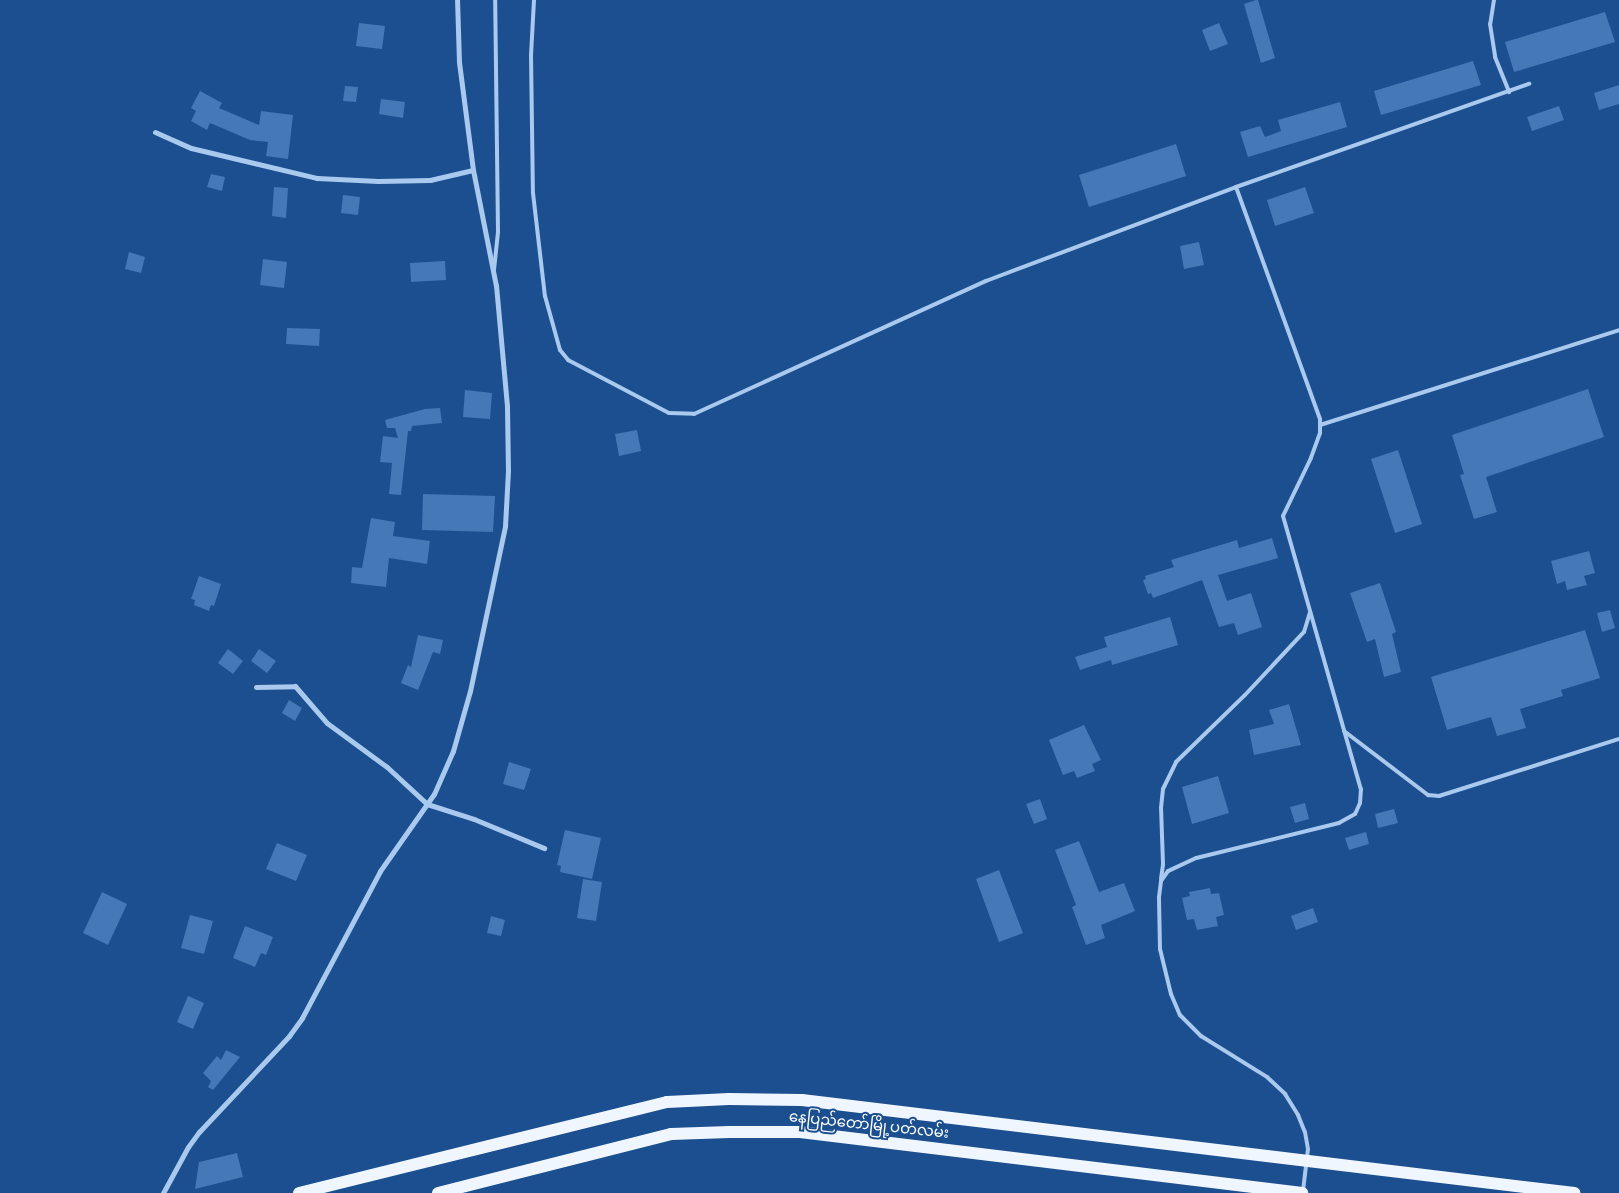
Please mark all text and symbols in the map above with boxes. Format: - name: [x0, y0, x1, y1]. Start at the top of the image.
- street label: နေပြည်တော်မြို့ပတ်လမ်း: [788, 1108, 950, 1142]

